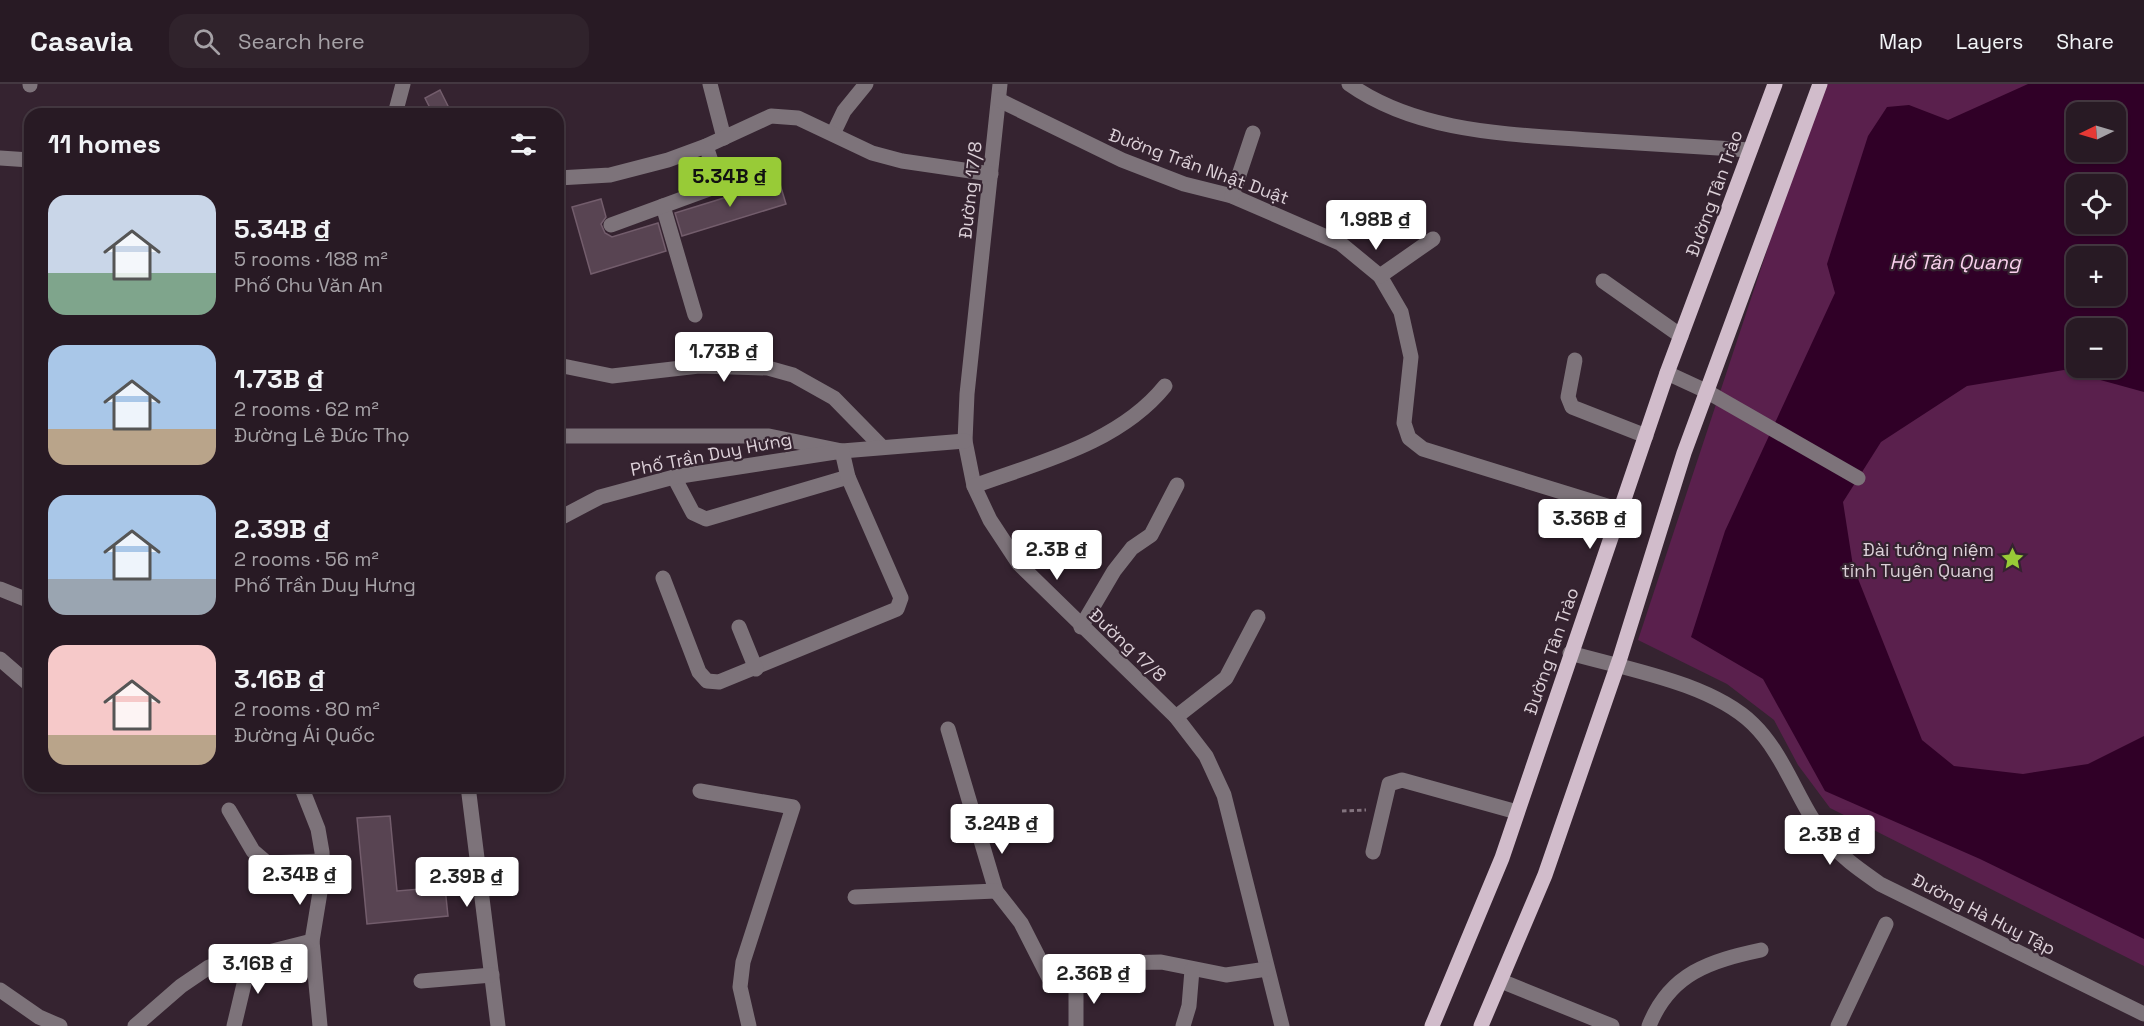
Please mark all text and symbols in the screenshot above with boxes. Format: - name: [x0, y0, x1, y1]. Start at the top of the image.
- search box: [169, 14, 589, 68]
- text: Casavia: [30, 23, 133, 59]
- icon: search: [190, 25, 223, 58]
- text: Search here: [238, 27, 365, 55]
- text: Map: [1879, 28, 1923, 55]
- text: Layers: [1956, 28, 2023, 55]
- text: Share: [2056, 28, 2114, 55]
- north arrow: [2066, 102, 2126, 162]
- map controls: [2066, 102, 2126, 378]
- street label: Đường Trần Nhật Duật: [1106, 123, 1292, 209]
- text: 11 homes: [48, 127, 161, 161]
- street label: Đường Tân Trào: [1680, 127, 1748, 259]
- icon: filters: [507, 128, 540, 161]
- street label: Đường 17/8: [953, 140, 987, 240]
- pin: 5.34B ₫: [675, 157, 785, 208]
- text: 5.34B ₫: [692, 163, 768, 189]
- button: locate: [2066, 174, 2126, 234]
- pin: 1.98B ₫: [1321, 200, 1431, 251]
- text: 1.98B ₫: [1340, 206, 1412, 232]
- text: 5.34B ₫: [234, 212, 332, 246]
- icon: home: [96, 219, 168, 291]
- text: 5 rooms · 188 m²: [234, 246, 388, 272]
- button: +: [2066, 246, 2126, 306]
- water label: Hồ Tân Quang: [1889, 249, 2022, 275]
- text: Phố Chu Văn An: [234, 272, 383, 298]
- button: −: [2066, 318, 2126, 378]
- pin: 1.73B ₫: [669, 332, 779, 383]
- text: 1.73B ₫: [689, 338, 759, 364]
- text: 1.73B ₫: [234, 362, 325, 396]
- icon: home: [96, 369, 168, 441]
- text: 2 rooms · 62 m²: [234, 396, 379, 422]
- text: Đường Lê Đức Thọ: [234, 422, 410, 448]
- street label: Phố Trần Duy Hưng: [628, 427, 794, 481]
- pin: 3.36B ₫: [1535, 499, 1645, 550]
- text: 3.36B ₫: [1552, 505, 1628, 531]
- text: 2.39B ₫: [234, 512, 331, 546]
- icon: home: [96, 519, 168, 591]
- pin: 2.3B ₫: [1008, 530, 1106, 581]
- text: 2.3B ₫: [1026, 536, 1088, 562]
- place label: Đài tưởng niệm tỉnh Tuyên Quang: [1842, 538, 1994, 582]
- text: 2 rooms · 56 m²: [234, 546, 379, 572]
- place icon: Đài tưởng niệm tỉnh Tuyên Quang: [1999, 546, 2025, 572]
- text: Phố Trần Duy Hưng: [234, 572, 416, 598]
- street label: Đường Tân Trào: [1518, 584, 1584, 718]
- street label: Đường 17/8: [1085, 603, 1171, 687]
- text: 3.16B ₫: [234, 662, 326, 696]
- icon: home: [96, 669, 168, 741]
- text: 2 rooms · 80 m²: [234, 696, 380, 722]
- text: Đường Ái Quốc: [234, 722, 375, 748]
- pin: 3.24B ₫: [947, 804, 1057, 855]
- text: 3.24B ₫: [965, 810, 1039, 836]
- pin: 2.3B ₫: [1781, 815, 1879, 866]
- text: 2.3B ₫: [1799, 821, 1861, 847]
- pin: 2.34B ₫: [245, 855, 355, 906]
- pin: 2.39B ₫: [412, 857, 522, 908]
- text: 2.34B ₫: [262, 861, 338, 887]
- text: 2.39B ₫: [430, 863, 504, 889]
- street label: Đường Hà Huy Tập: [1909, 868, 2059, 960]
- pin: 3.16B ₫: [203, 944, 313, 995]
- text: 3.16B ₫: [223, 950, 293, 976]
- pin: 2.36B ₫: [1039, 954, 1149, 1005]
- text: 2.36B ₫: [1057, 960, 1131, 986]

